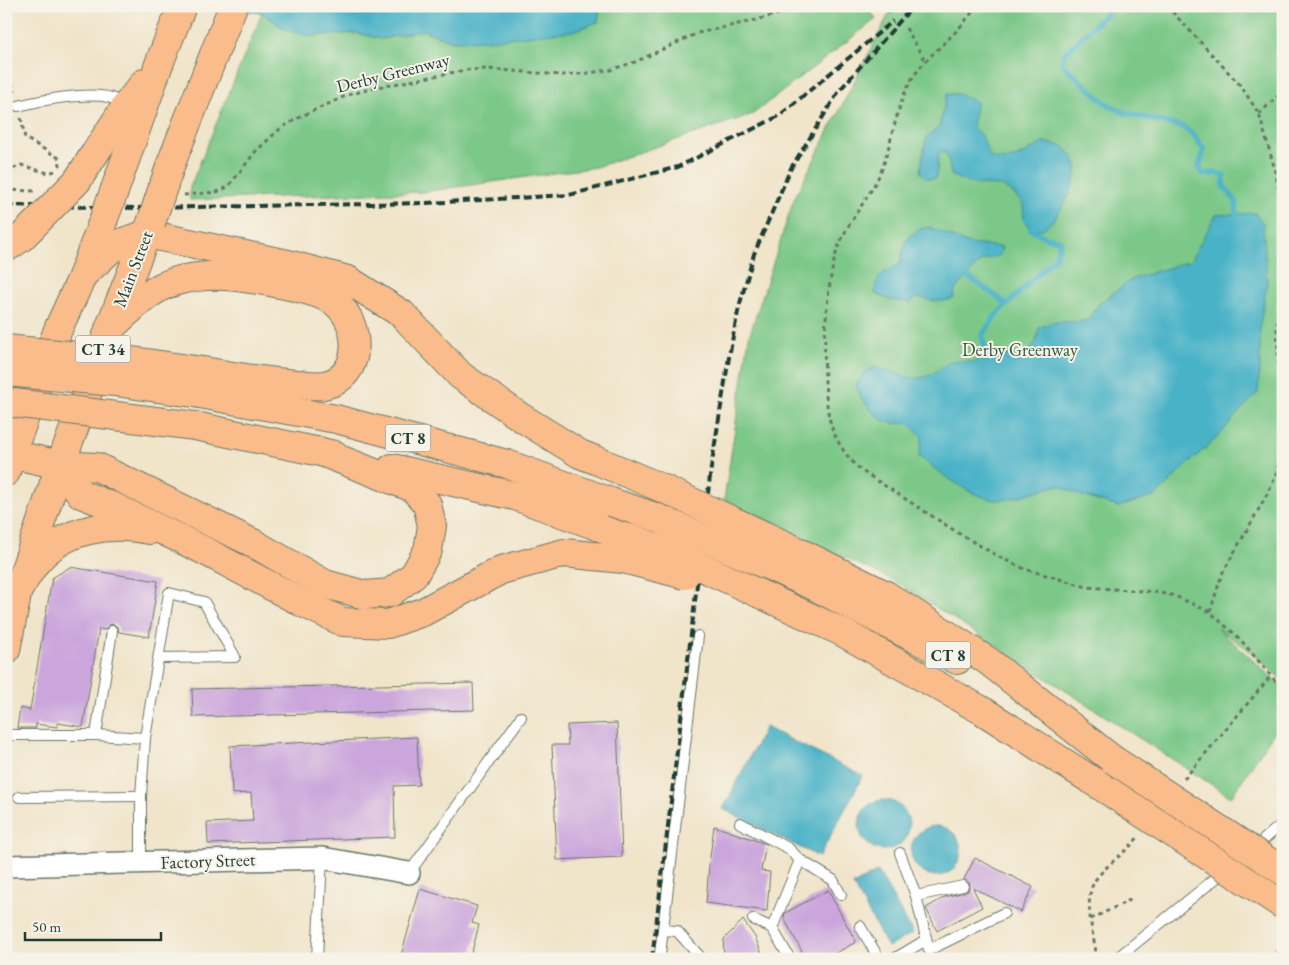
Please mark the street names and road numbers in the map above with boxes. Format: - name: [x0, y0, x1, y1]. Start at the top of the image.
- street label: Derby Greenway: [334, 47, 452, 98]
- street label: Main Street: [107, 227, 158, 310]
- road number: CT 34: [76, 336, 130, 362]
- road number: CT 8: [386, 424, 430, 452]
- road number: CT 8: [926, 642, 970, 668]
- street label: Factory Street: [160, 847, 256, 874]

